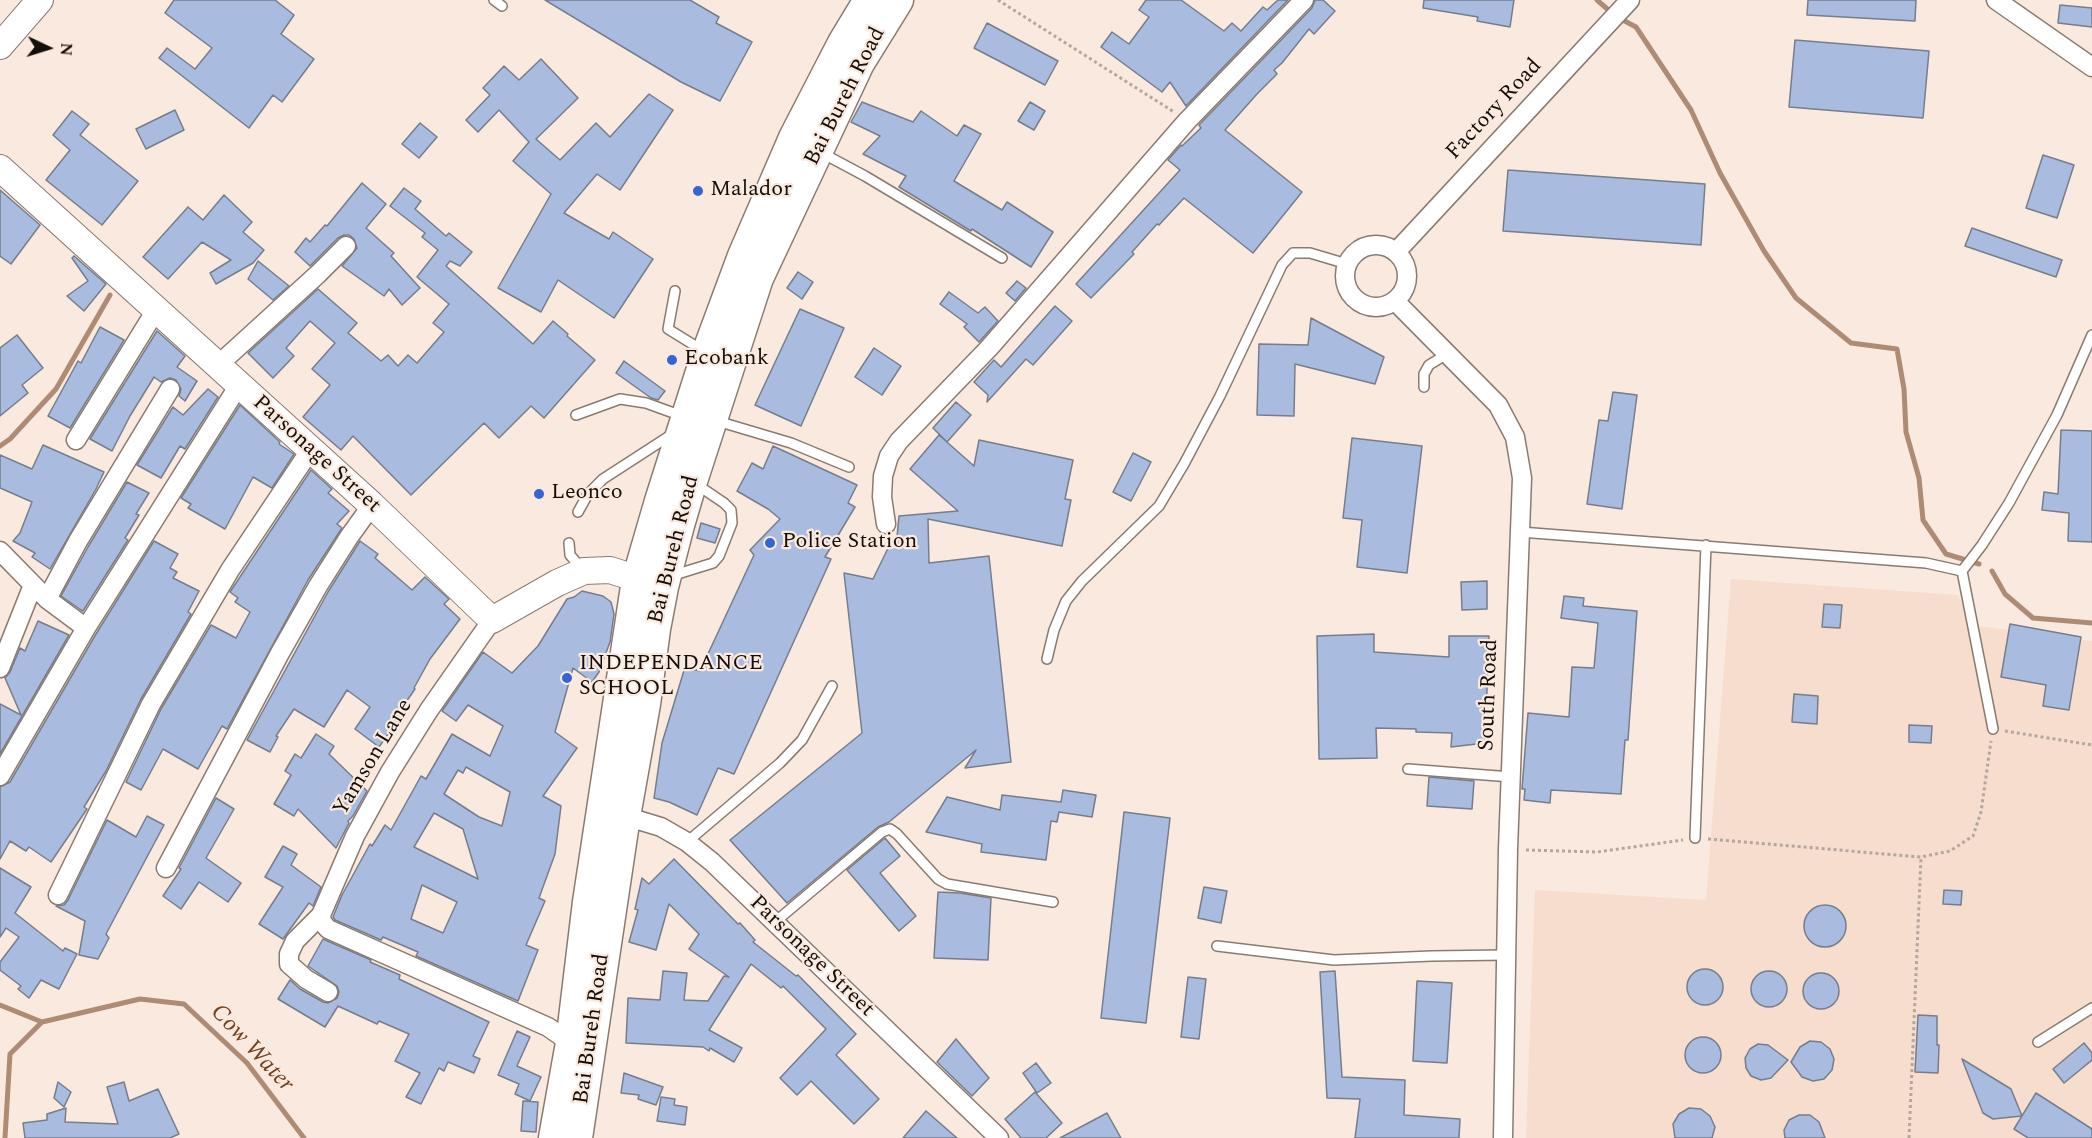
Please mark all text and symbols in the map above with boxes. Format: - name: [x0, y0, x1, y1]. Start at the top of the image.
- north arrow: [18, 18, 78, 78]
- street label: Bai Bureh Road: [800, 23, 892, 171]
- text: N: [54, 42, 78, 57]
- street label: Factory Road: [1442, 54, 1548, 166]
- place label: Malador: [710, 178, 792, 204]
- marker: Malador: [691, 184, 705, 198]
- place label: Ecobank: [684, 347, 769, 373]
- marker: Ecobank: [665, 353, 679, 367]
- street label: Parsonage Street: [246, 390, 386, 520]
- street label: Bai Bureh Road: [644, 473, 706, 627]
- place label: Leonco: [551, 481, 623, 507]
- marker: Leonco: [532, 487, 546, 501]
- place label: Police Station: [782, 530, 917, 556]
- marker: Police Station: [763, 536, 777, 550]
- street label: South Road: [1475, 639, 1505, 751]
- place label: INDEPENDANCE SCHOOL: [579, 652, 763, 704]
- marker: INDEPENDANCE SCHOOL: [560, 671, 574, 685]
- street label: Yamson Lane: [329, 695, 419, 821]
- street label: Parsonage Street: [743, 891, 879, 1023]
- street label: Bai Bureh Road: [569, 952, 617, 1106]
- water label: Cow Water: [203, 999, 299, 1099]

